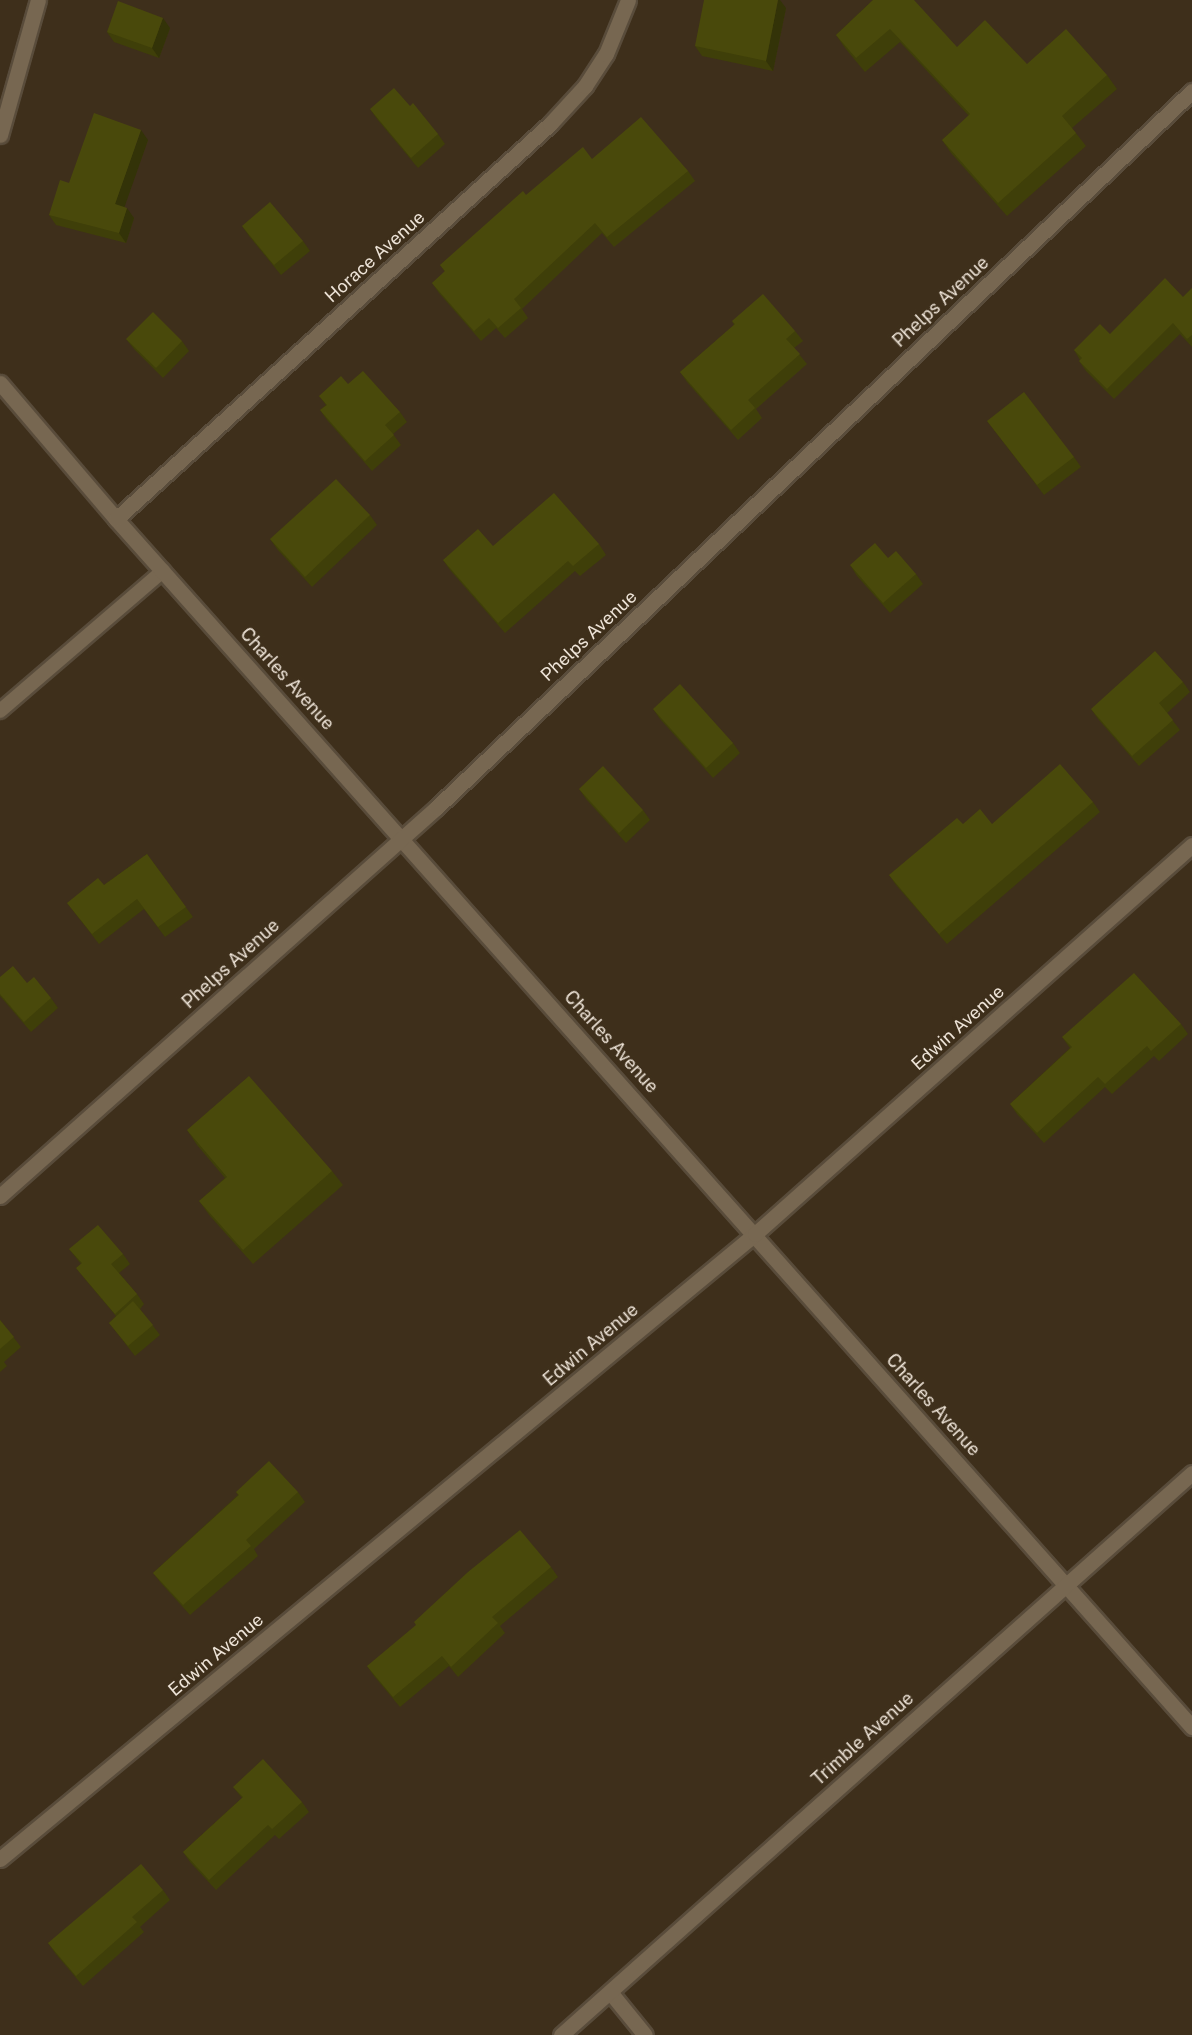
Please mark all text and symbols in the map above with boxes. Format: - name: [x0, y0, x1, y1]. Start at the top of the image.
- street label: Horace Avenue: [321, 207, 429, 307]
- street label: Phelps Avenue: [889, 252, 993, 352]
- street label: Phelps Avenue: [537, 586, 641, 686]
- street label: Charles Avenue: [235, 623, 339, 735]
- street label: Phelps Avenue: [178, 915, 284, 1013]
- street label: Edwin Avenue: [907, 981, 1009, 1075]
- street label: Charles Avenue: [559, 986, 663, 1098]
- street label: Edwin Avenue: [539, 1299, 643, 1391]
- street label: Charles Avenue: [881, 1349, 985, 1461]
- street label: Edwin Avenue: [164, 1609, 268, 1701]
- street label: Trimble Avenue: [808, 1688, 918, 1790]

